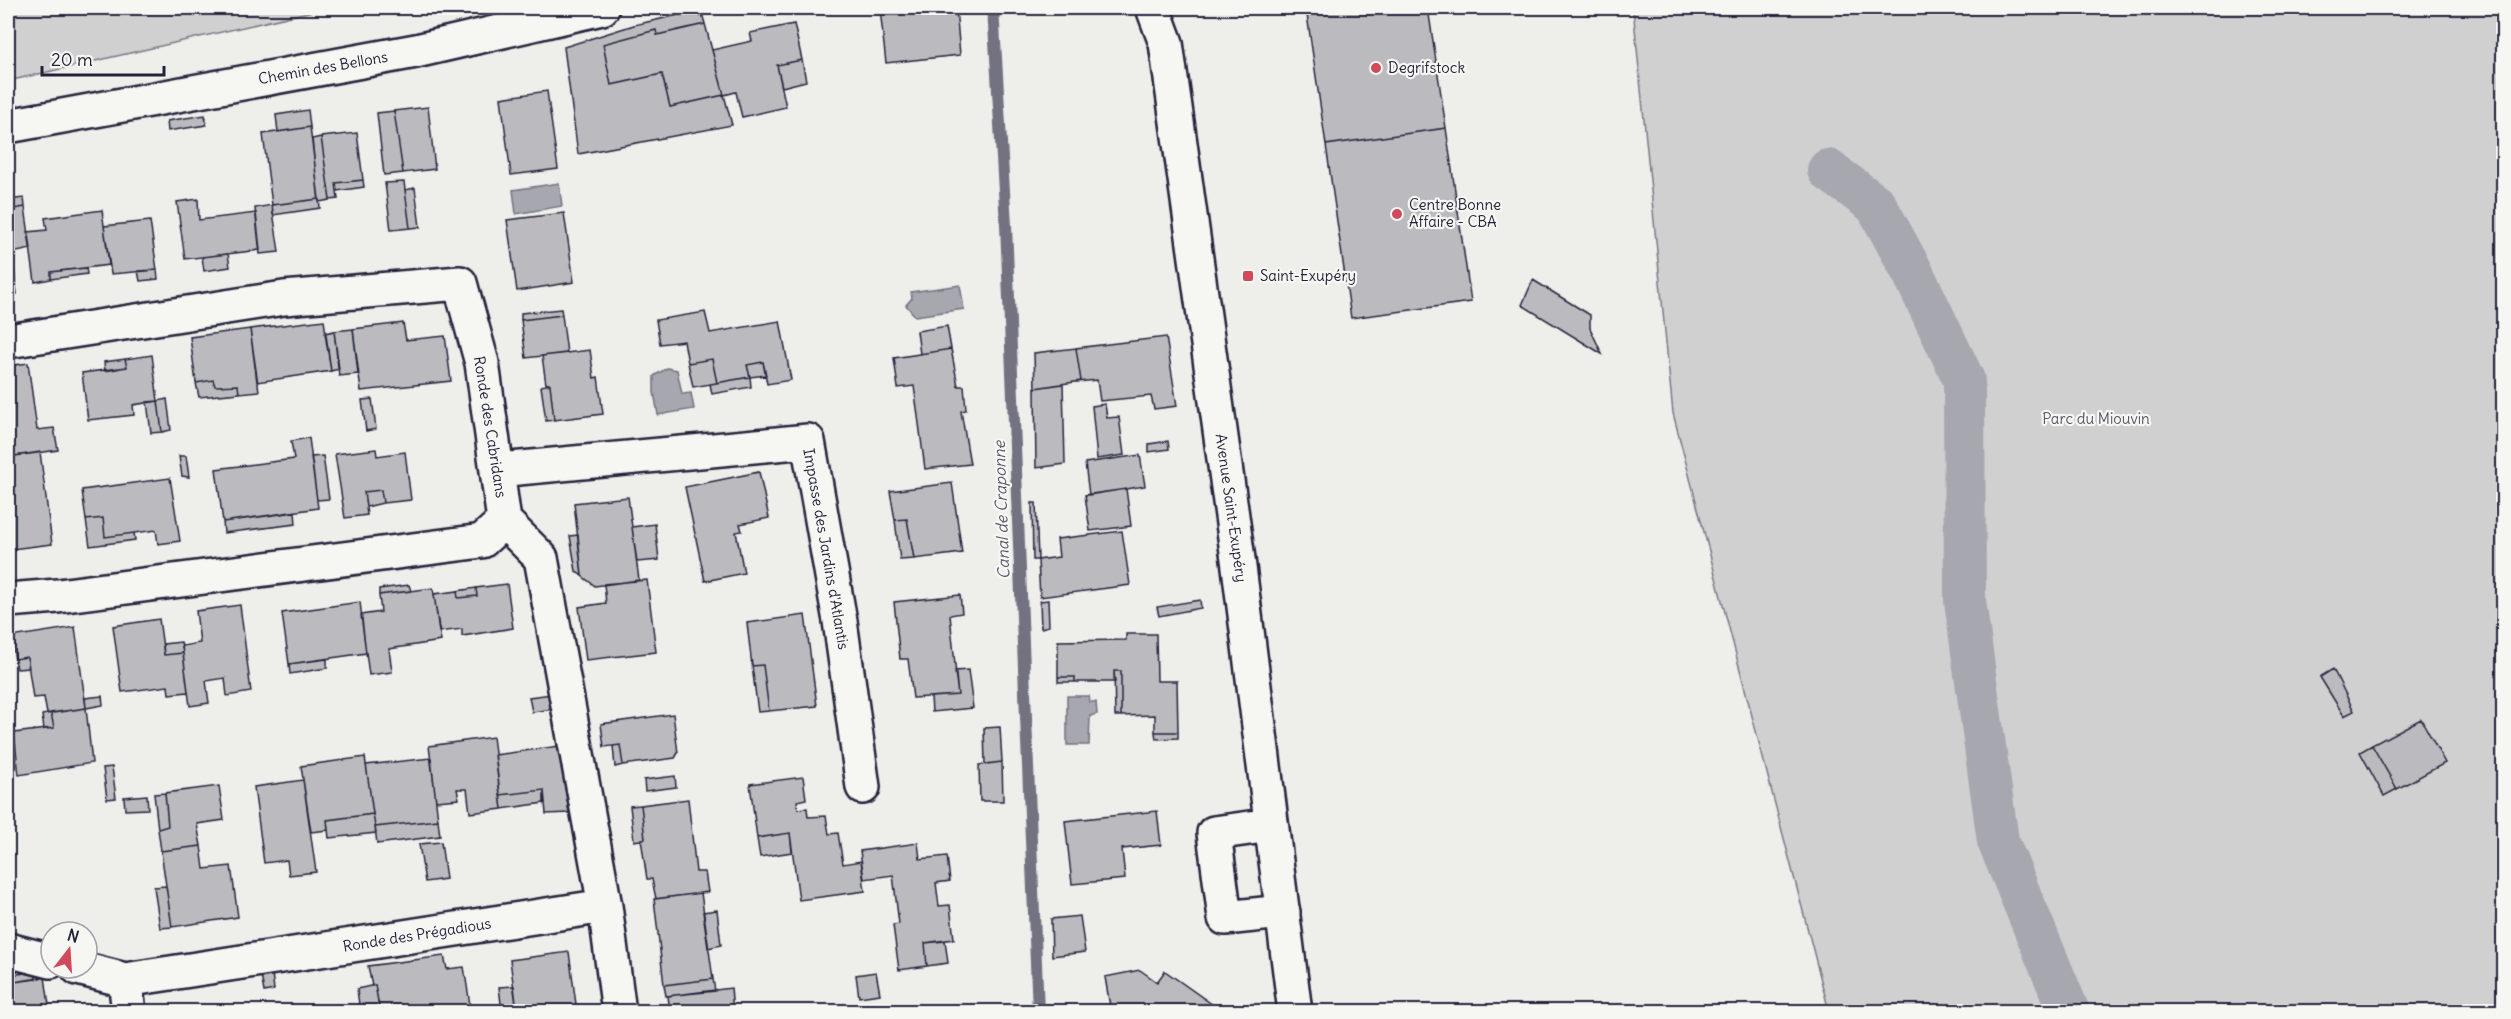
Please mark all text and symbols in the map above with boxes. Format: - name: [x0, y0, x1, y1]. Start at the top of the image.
- scale bar: [42, 39, 164, 77]
- street label: Chemin des Bellons: [257, 47, 389, 88]
- text: 20 m: [51, 48, 93, 71]
- place label: Degrifstock: [1388, 58, 1465, 77]
- marker: Degrifstock: [1369, 61, 1383, 75]
- place label: Centre Bonne Affaire - CBA: [1409, 195, 1501, 231]
- marker: Centre Bonne Affaire - CBA: [1390, 207, 1404, 221]
- place label: Saint-Exupéry: [1260, 266, 1356, 285]
- marker: Saint-Exupéry: [1241, 269, 1255, 283]
- street label: Ronde des Cabridans: [470, 355, 511, 499]
- park label: Parc du Miouvin: [2042, 409, 2150, 428]
- street label: Avenue Saint-Exupéry: [1212, 432, 1251, 583]
- water label: Canal de Craponne: [989, 439, 1013, 579]
- street label: Impasse des Jardins d'Atlantis: [799, 447, 854, 651]
- street label: Ronde des Prégadious: [341, 913, 493, 956]
- north arrow: [39, 920, 99, 980]
- text: N: [65, 924, 82, 947]

